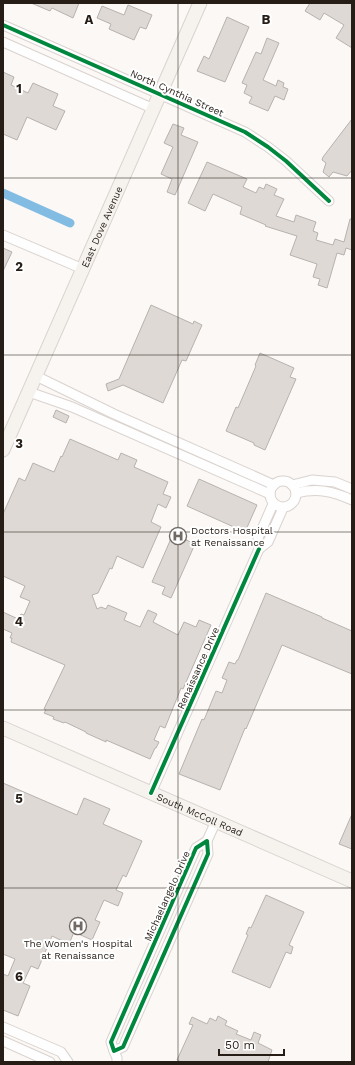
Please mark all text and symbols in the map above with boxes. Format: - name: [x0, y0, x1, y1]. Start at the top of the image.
- text: A: [85, 12, 94, 27]
- text: B: [262, 12, 271, 27]
- street label: North Cynthia Street: [129, 67, 226, 119]
- text: 1: [16, 81, 22, 96]
- street label: East Dove Avenue: [79, 184, 124, 269]
- text: 2: [15, 259, 23, 274]
- text: 3: [15, 436, 23, 451]
- place label: Doctors Hospital at Renaissance: [191, 525, 273, 548]
- hospital icon: Doctors Hospital at Renaissance: [168, 526, 188, 546]
- text: 4: [15, 614, 24, 629]
- street label: Renaissance Drive: [175, 625, 221, 711]
- text: 5: [15, 791, 23, 806]
- street label: South McColl Road: [155, 791, 245, 838]
- street label: Michaelangelo Drive: [142, 849, 192, 943]
- hospital icon: The Women's Hospital at Renaissance: [68, 916, 88, 936]
- place label: The Women's Hospital at Renaissance: [24, 938, 132, 961]
- text: 6: [15, 969, 23, 984]
- scale bar: [219, 1031, 284, 1057]
- text: 50 m: [225, 1038, 255, 1052]

